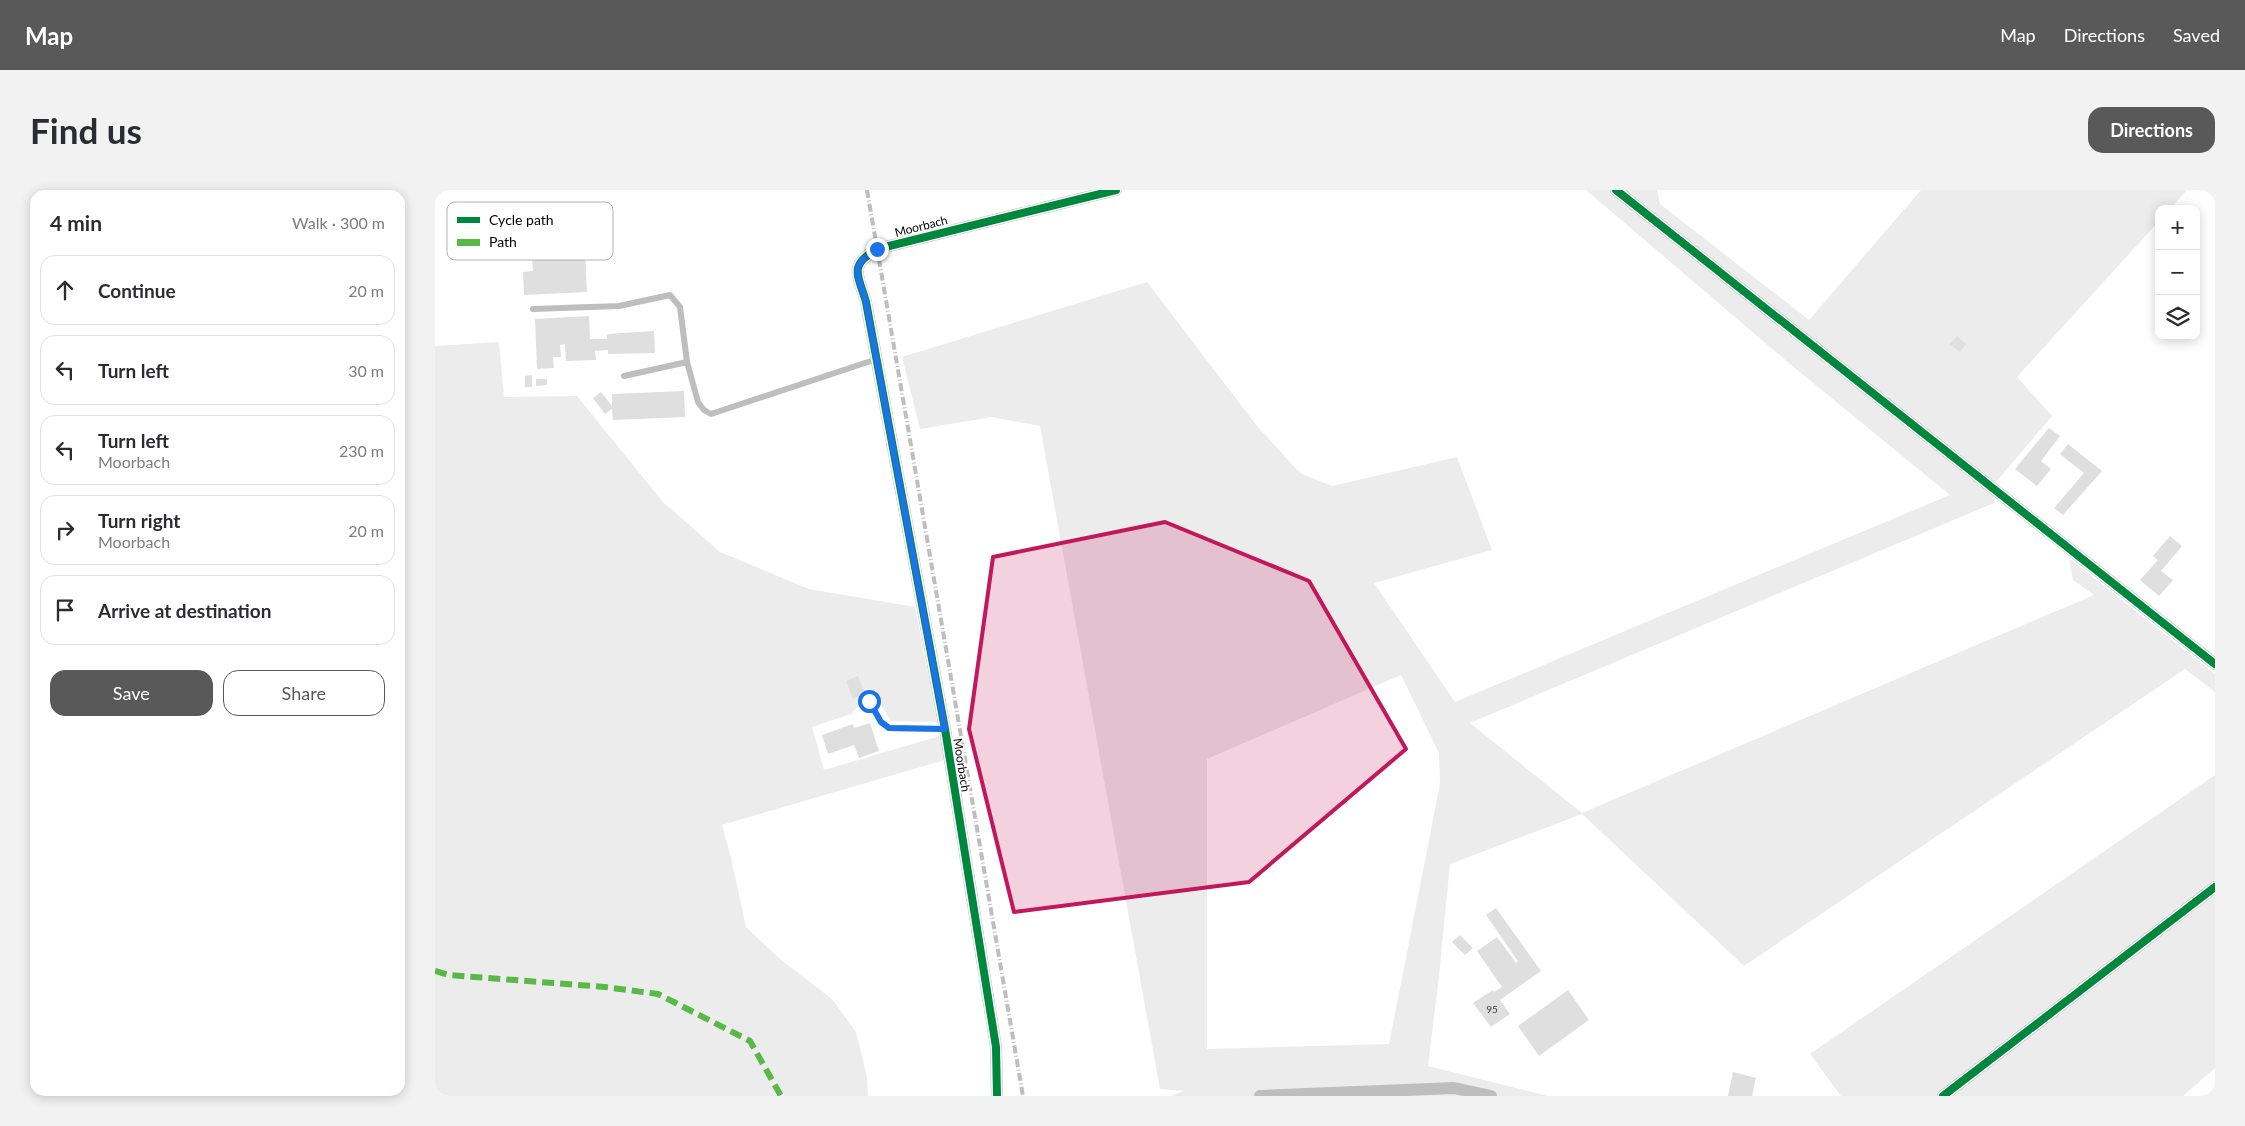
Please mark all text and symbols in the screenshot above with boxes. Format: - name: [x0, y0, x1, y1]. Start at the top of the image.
- text: Map: [25, 21, 73, 50]
- text: Map: [2000, 24, 2036, 46]
- text: Directions: [2064, 24, 2145, 46]
- text: Saved: [2173, 24, 2220, 46]
- button: Directions: [2088, 107, 2215, 153]
- text: Find us: [30, 109, 142, 151]
- legend: [447, 202, 613, 260]
- map controls: [2155, 205, 2200, 340]
- button: +: [2155, 205, 2200, 250]
- text: 4 min: [50, 210, 102, 235]
- text: Cycle path: [489, 211, 554, 228]
- street label: Moorbach: [893, 212, 949, 240]
- text: Walk · 300 m: [292, 213, 385, 232]
- text: Path: [489, 233, 517, 250]
- route end: [866, 238, 889, 261]
- button: −: [2155, 250, 2200, 295]
- icon: ahead: [51, 276, 79, 304]
- text: Continue: [98, 279, 176, 302]
- text: 20 m: [348, 281, 384, 300]
- button: layers: [2155, 295, 2200, 340]
- icon: left: [51, 356, 79, 384]
- text: Turn left: [98, 359, 169, 382]
- text: 30 m: [348, 361, 384, 380]
- text: Turn left: [98, 429, 169, 452]
- icon: left: [51, 436, 79, 464]
- text: 230 m: [339, 441, 384, 460]
- text: Moorbach: [98, 452, 170, 471]
- text: Turn right: [98, 509, 180, 532]
- icon: right: [51, 516, 79, 544]
- text: 20 m: [348, 521, 384, 540]
- text: Moorbach: [98, 532, 170, 551]
- icon: arrive: [51, 596, 79, 624]
- text: Arrive at destination: [98, 599, 271, 622]
- button: Save: [50, 670, 213, 716]
- button: Share: [223, 670, 385, 716]
- route start: [858, 690, 881, 713]
- street label: Moorbach: [950, 737, 974, 793]
- house number: 95: [1486, 1003, 1498, 1015]

